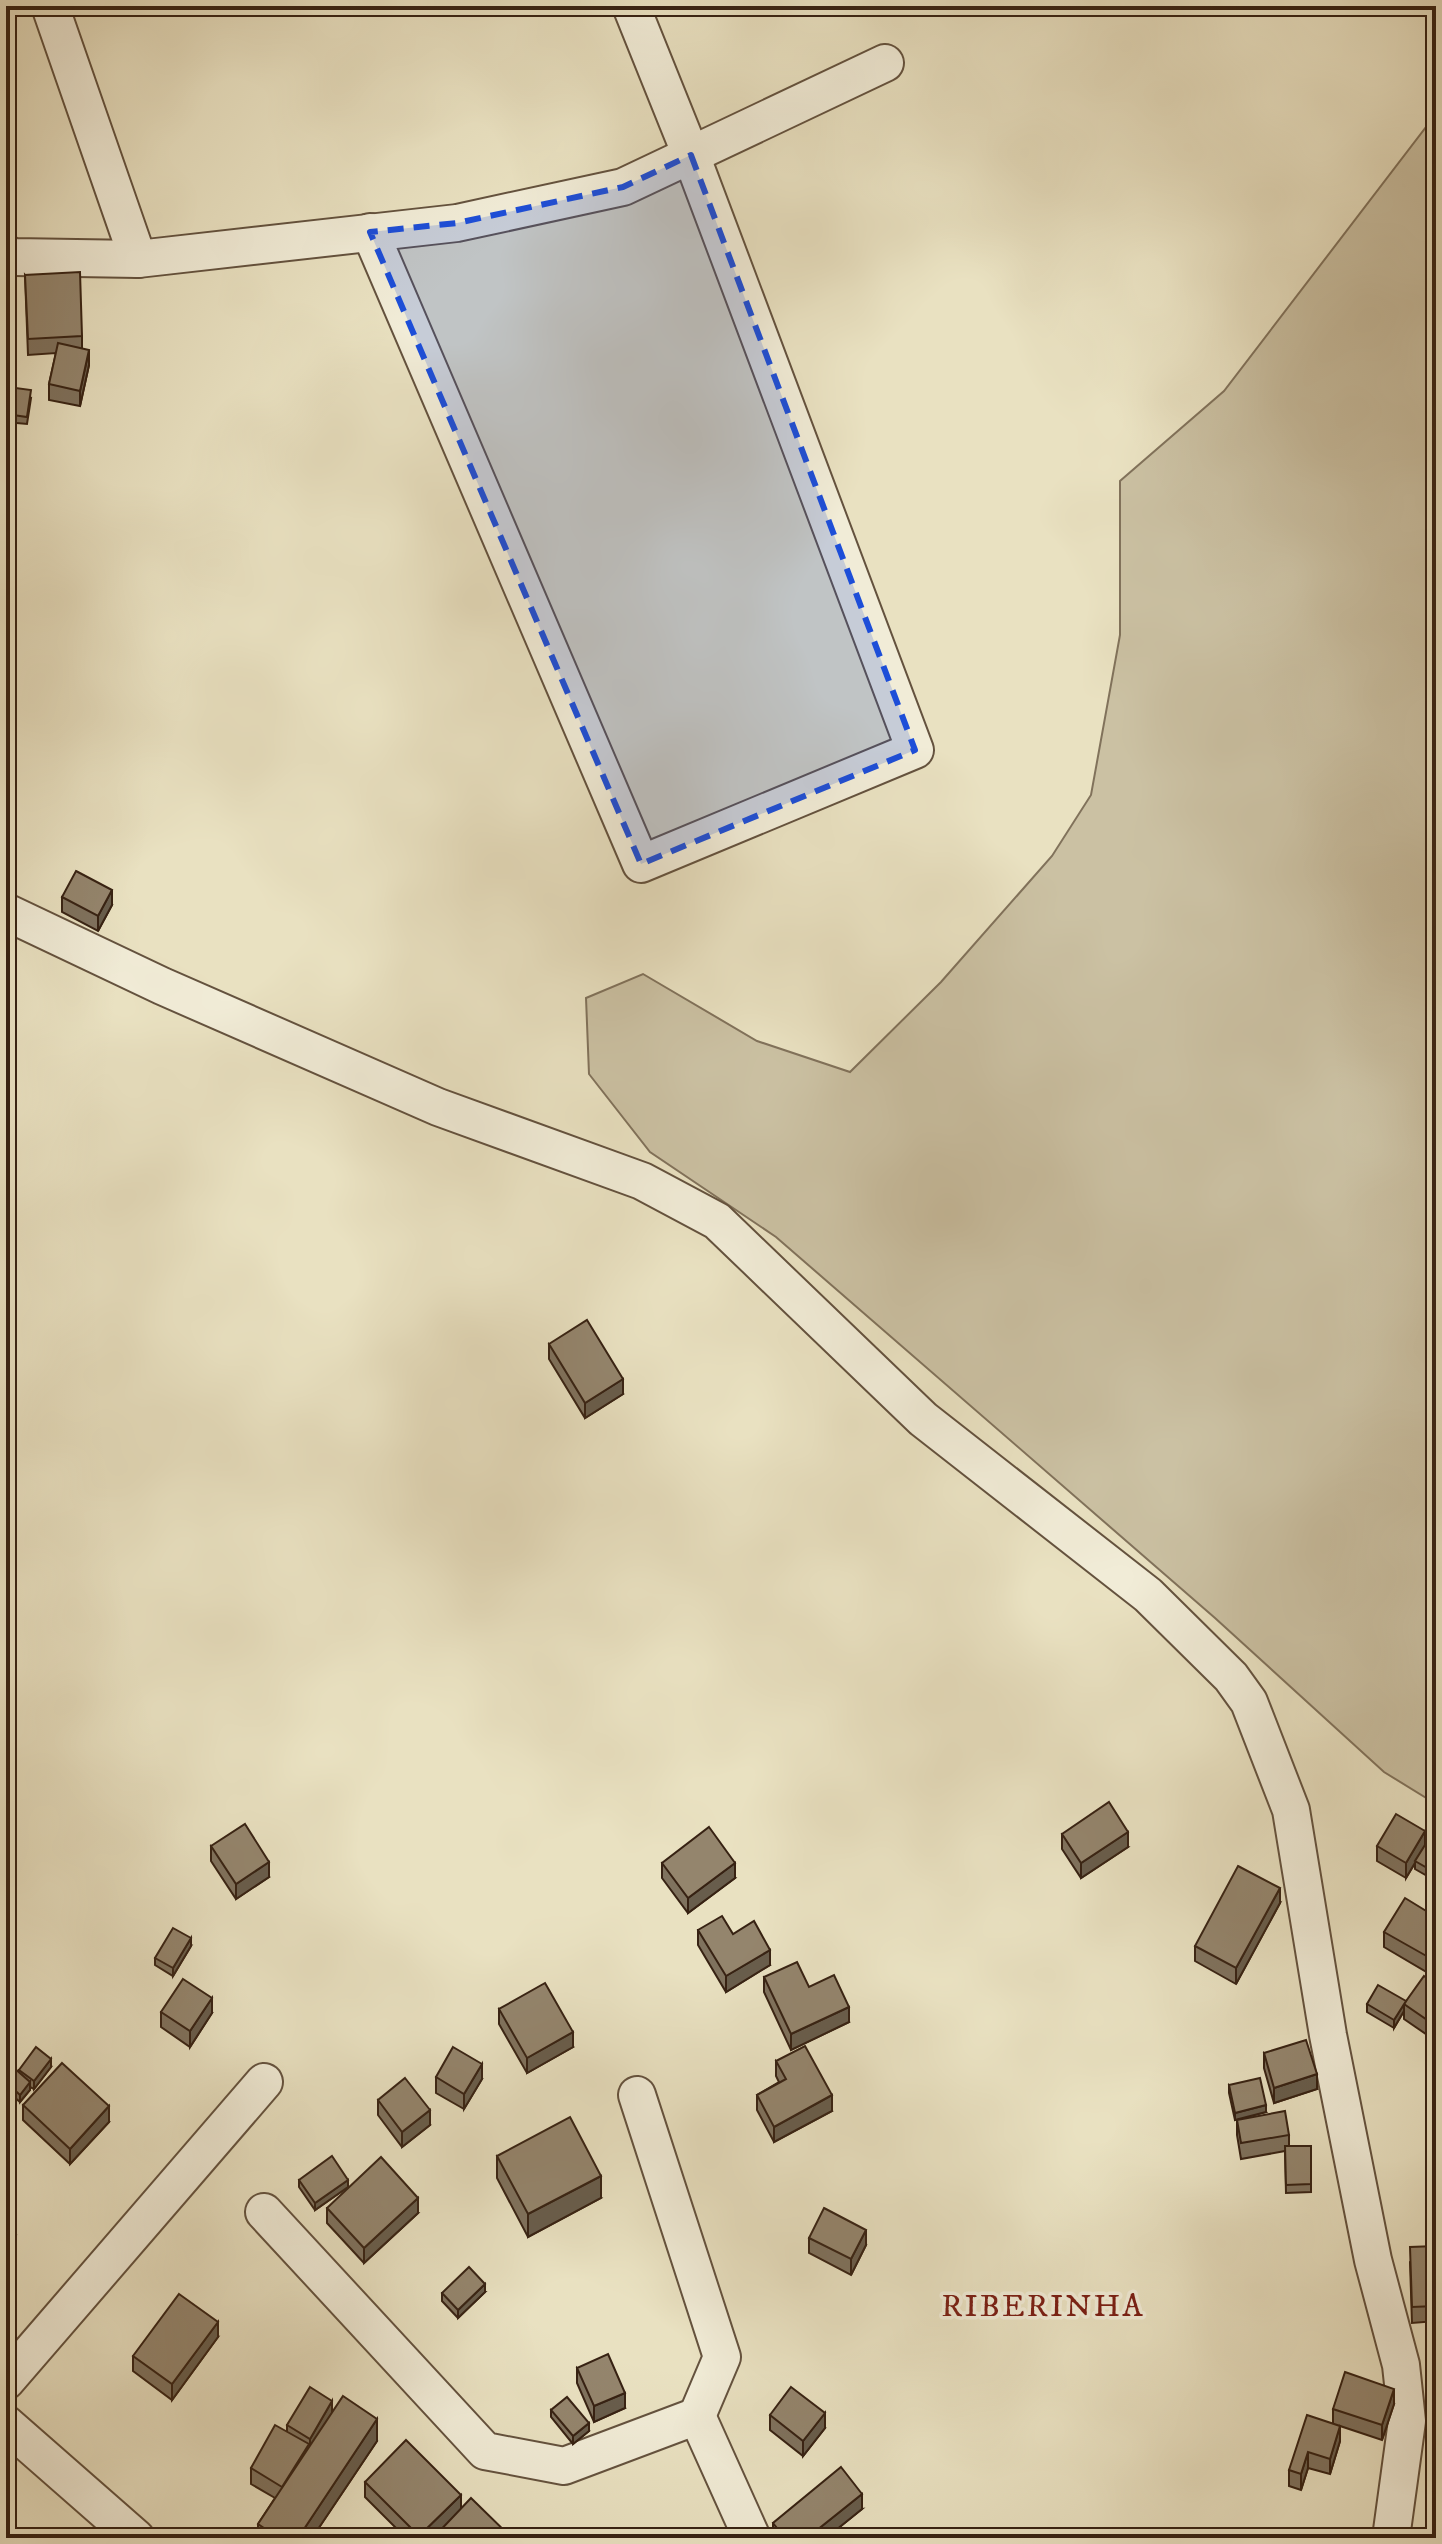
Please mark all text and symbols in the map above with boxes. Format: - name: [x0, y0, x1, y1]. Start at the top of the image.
- district label: RIBERINHA: [941, 2287, 1145, 2327]

